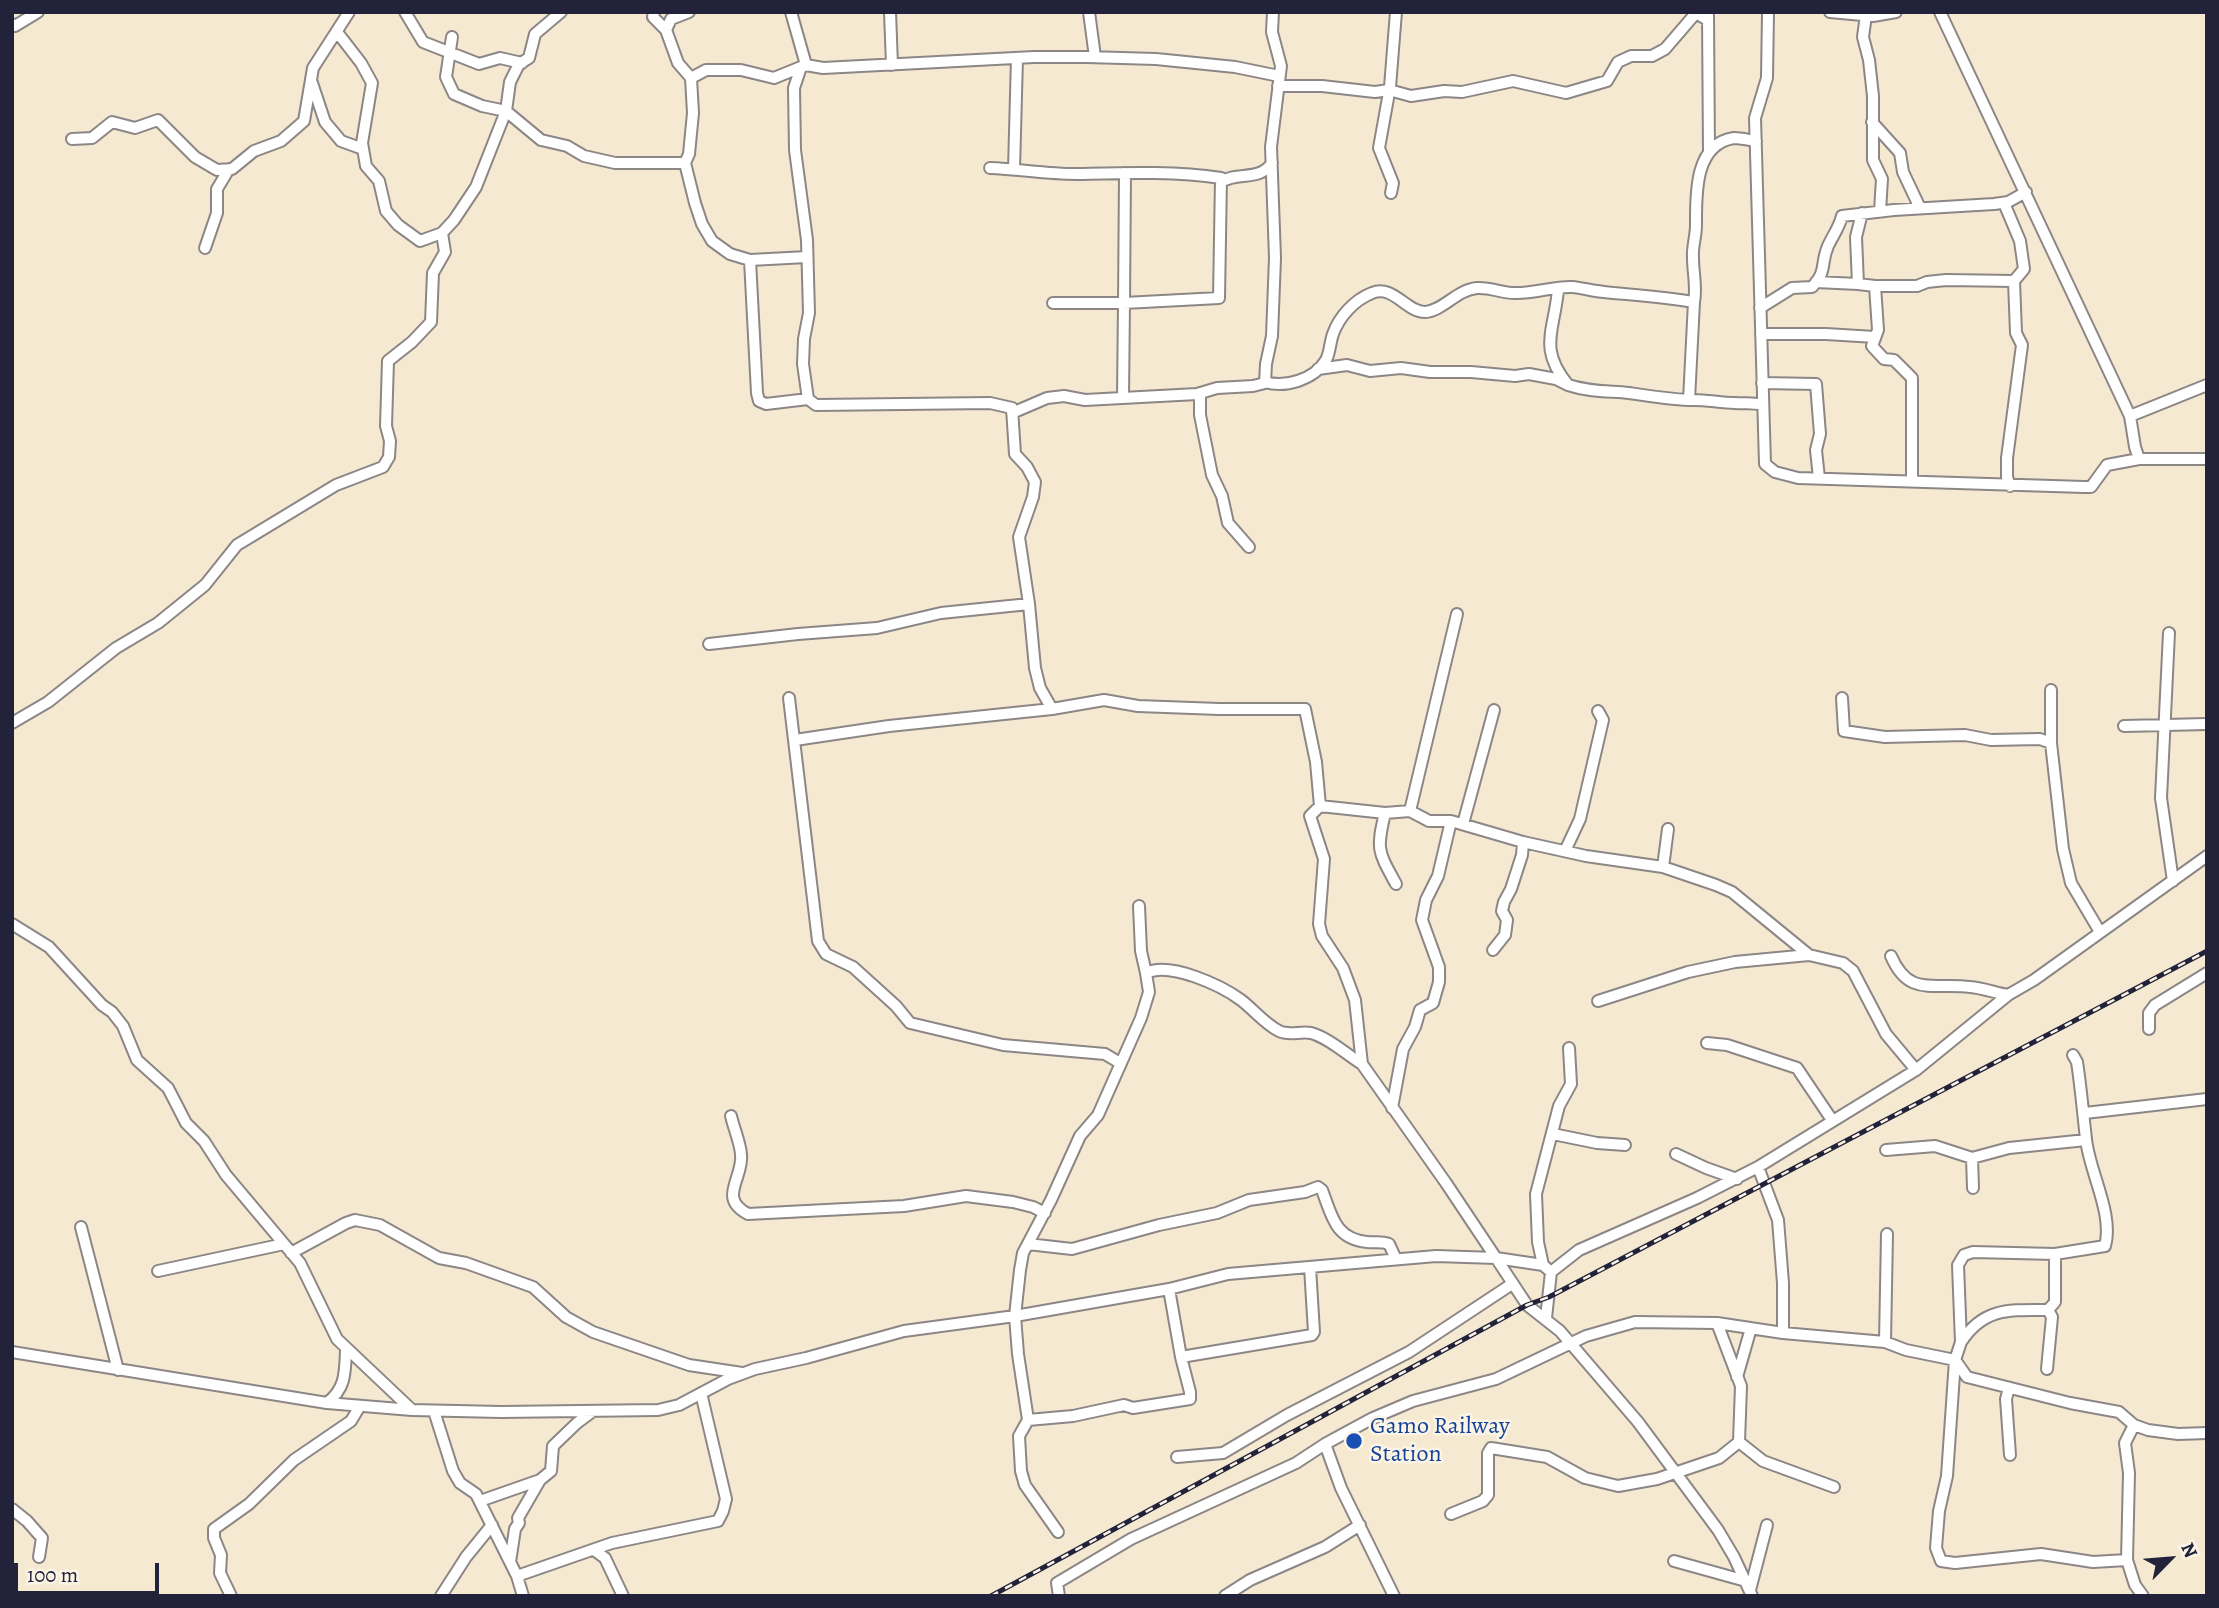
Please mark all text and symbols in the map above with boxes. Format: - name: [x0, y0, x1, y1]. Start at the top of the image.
- place label: Gamo Railway Station: [1370, 1413, 1510, 1469]
- marker: Gamo Railway Station: [1344, 1431, 1364, 1451]
- north arrow: [2135, 1524, 2205, 1594]
- text: N: [2174, 1538, 2204, 1562]
- scale bar: [18, 1548, 163, 1592]
- text: 100 m: [27, 1561, 78, 1589]

